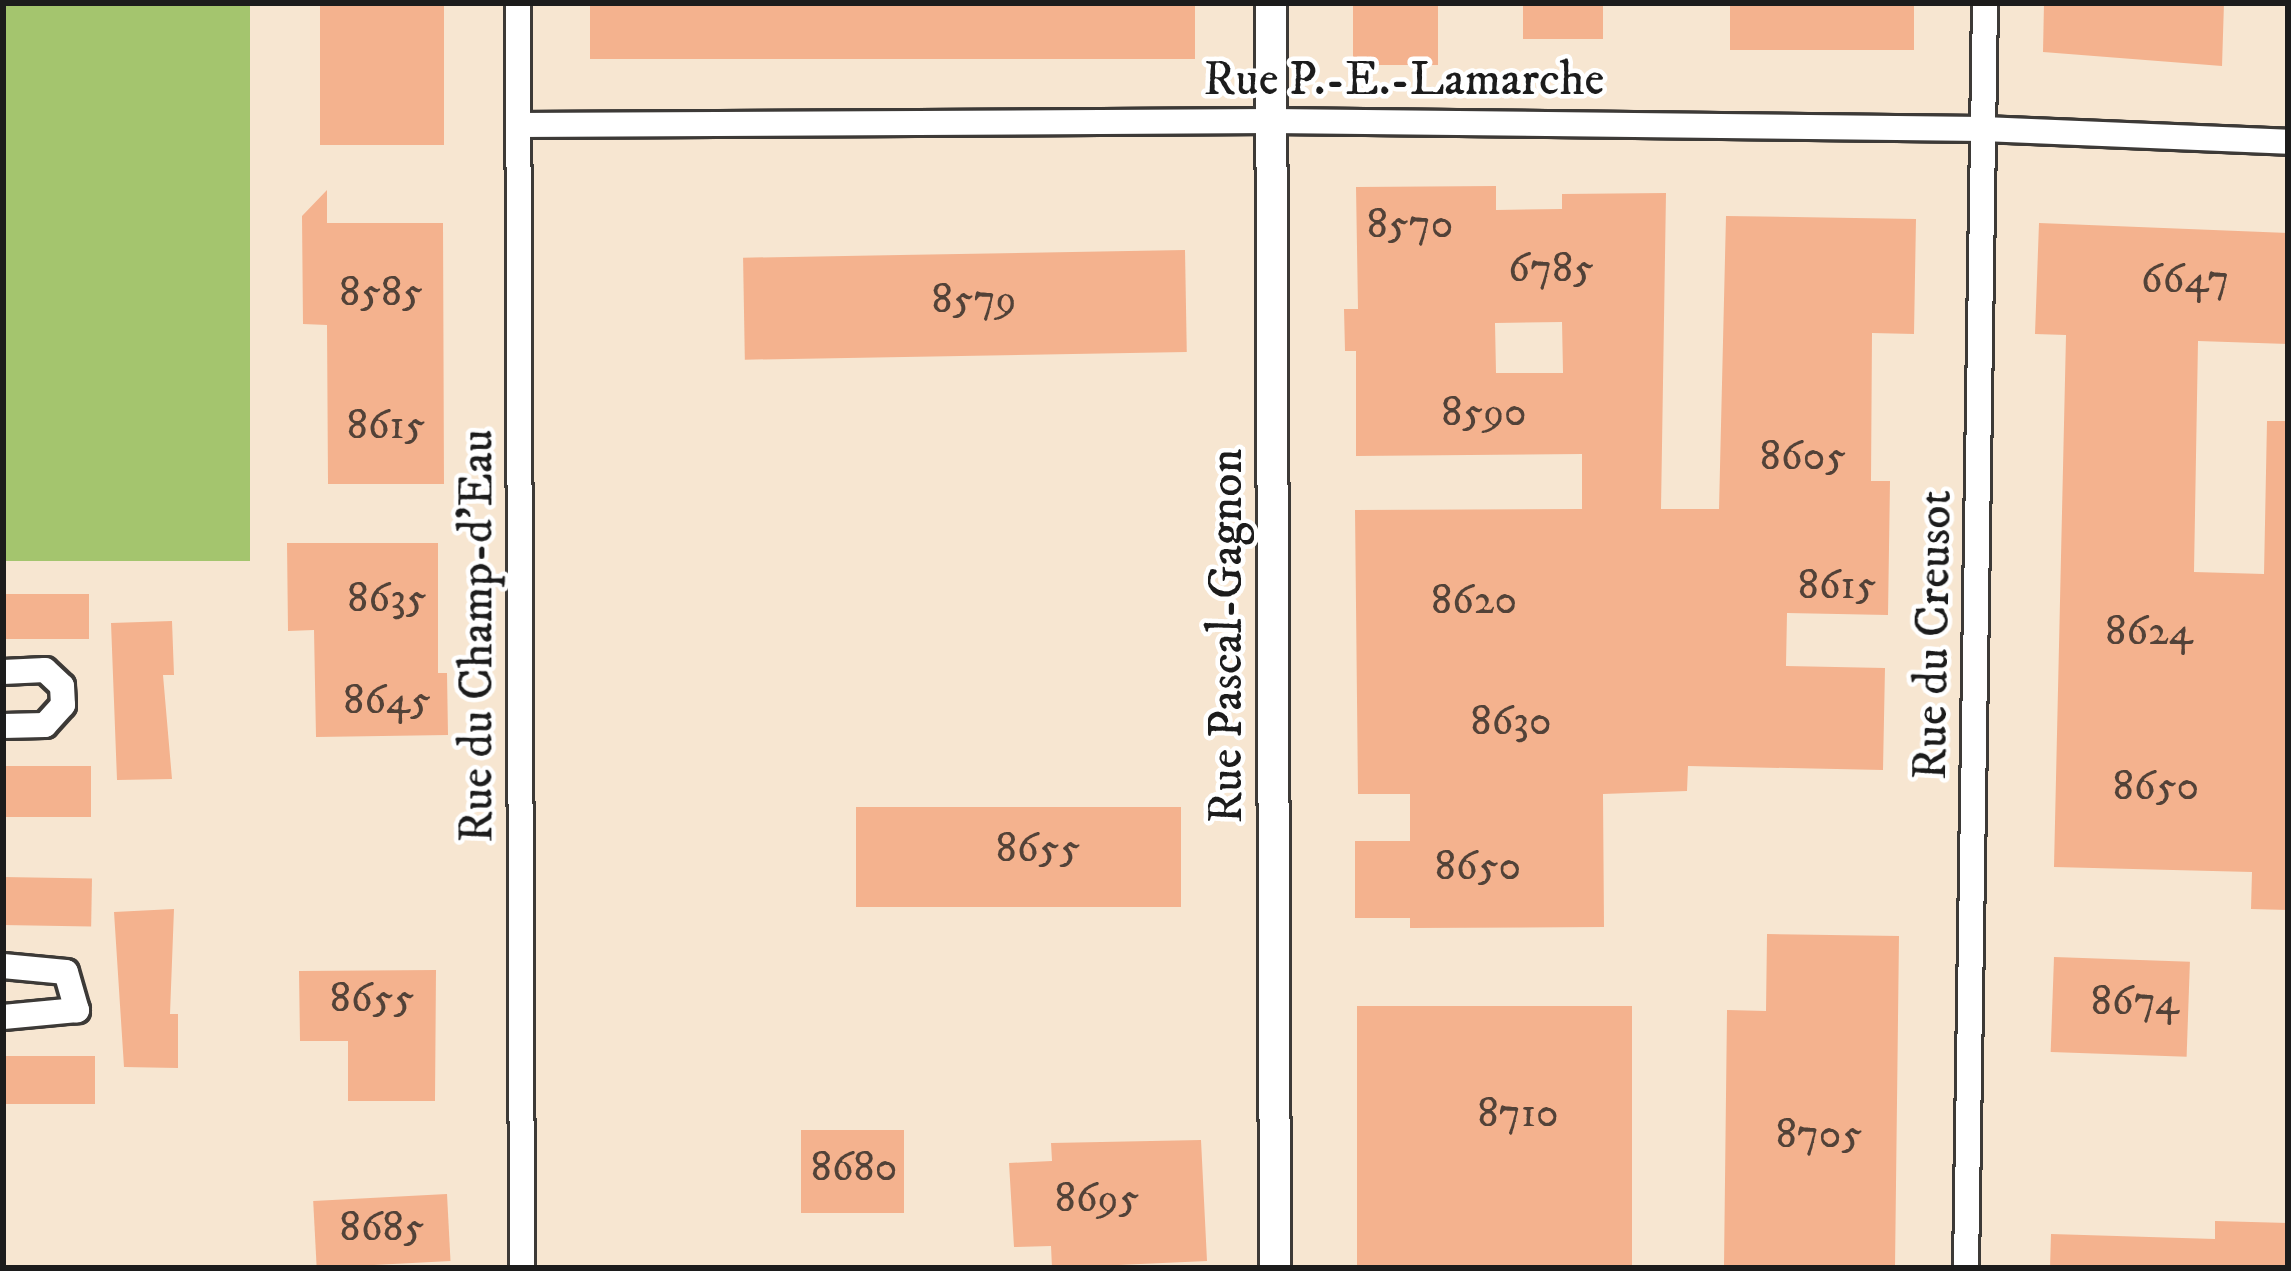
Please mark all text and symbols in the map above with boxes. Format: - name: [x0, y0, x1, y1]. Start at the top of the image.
- street label: Rue P.-E.-Lamarche: [1204, 52, 1604, 110]
- house number: 8570: [1367, 200, 1453, 250]
- house number: 6785: [1508, 244, 1594, 294]
- house number: 6647: [2141, 255, 2229, 305]
- house number: 8585: [339, 268, 423, 318]
- house number: 8579: [932, 275, 1016, 325]
- house number: 8590: [1441, 388, 1527, 438]
- house number: 8615: [347, 401, 425, 451]
- street label: Rue du Champ-d'Eau: [449, 429, 507, 843]
- house number: 8605: [1760, 432, 1846, 482]
- street label: Rue Pascal-Gagnon: [1199, 448, 1257, 824]
- street label: Rue du Creusot: [1903, 490, 1965, 780]
- house number: 8615: [1798, 561, 1876, 611]
- house number: 8635: [347, 574, 427, 624]
- house number: 8620: [1431, 576, 1517, 626]
- house number: 8624: [2105, 607, 2193, 657]
- house number: 8645: [343, 676, 431, 726]
- house number: 8630: [1470, 697, 1552, 747]
- house number: 8650: [2113, 762, 2199, 812]
- house number: 8655: [996, 824, 1080, 874]
- house number: 8650: [1435, 842, 1521, 892]
- house number: 8655: [330, 974, 414, 1024]
- house number: 8674: [2091, 977, 2179, 1027]
- house number: 8710: [1477, 1089, 1559, 1139]
- house number: 8705: [1776, 1110, 1862, 1160]
- house number: 8680: [811, 1143, 897, 1193]
- house number: 8695: [1055, 1174, 1139, 1224]
- house number: 8685: [340, 1203, 424, 1253]

